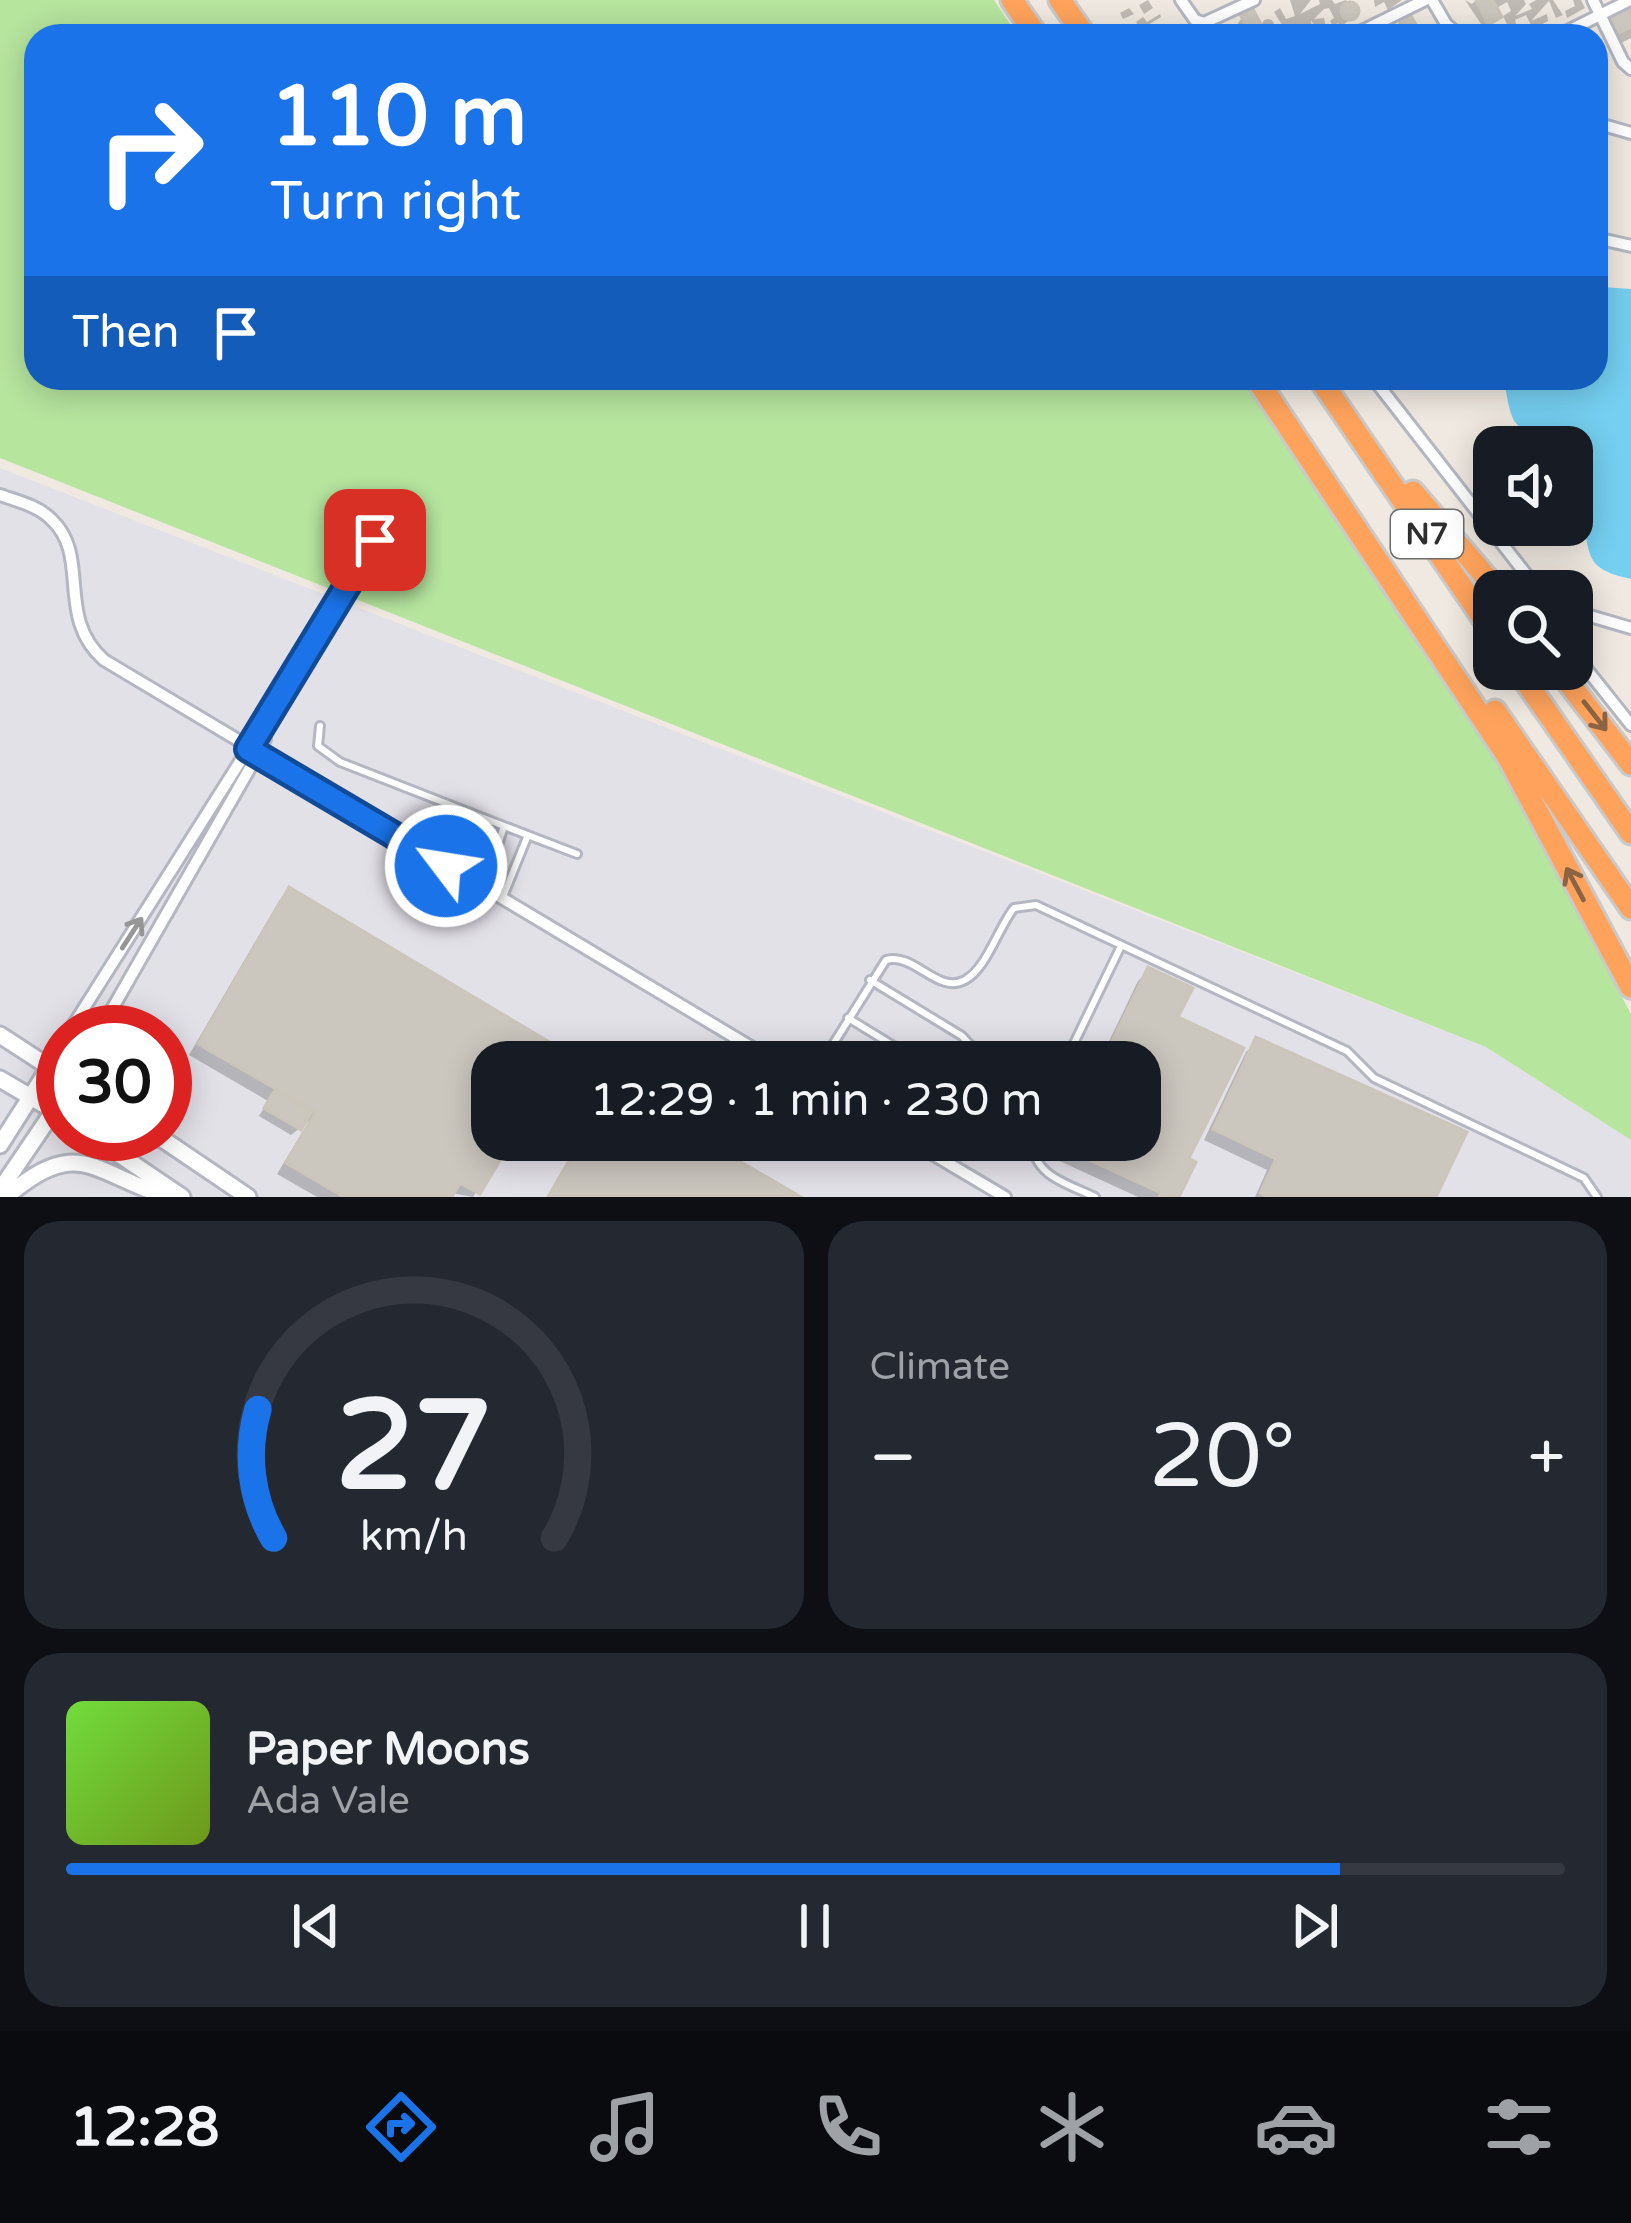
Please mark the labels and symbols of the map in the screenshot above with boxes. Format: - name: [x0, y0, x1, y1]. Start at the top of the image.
- pin: [324, 489, 426, 591]
- road number: N7: [1391, 510, 1463, 558]
- one-way arrow: [1581, 699, 1608, 731]
- position arrow: [383, 803, 509, 929]
- one-way arrow: [1563, 868, 1586, 903]
- one-way arrow: [119, 917, 144, 951]
- speed limit sign: 30: [36, 1005, 192, 1161]

